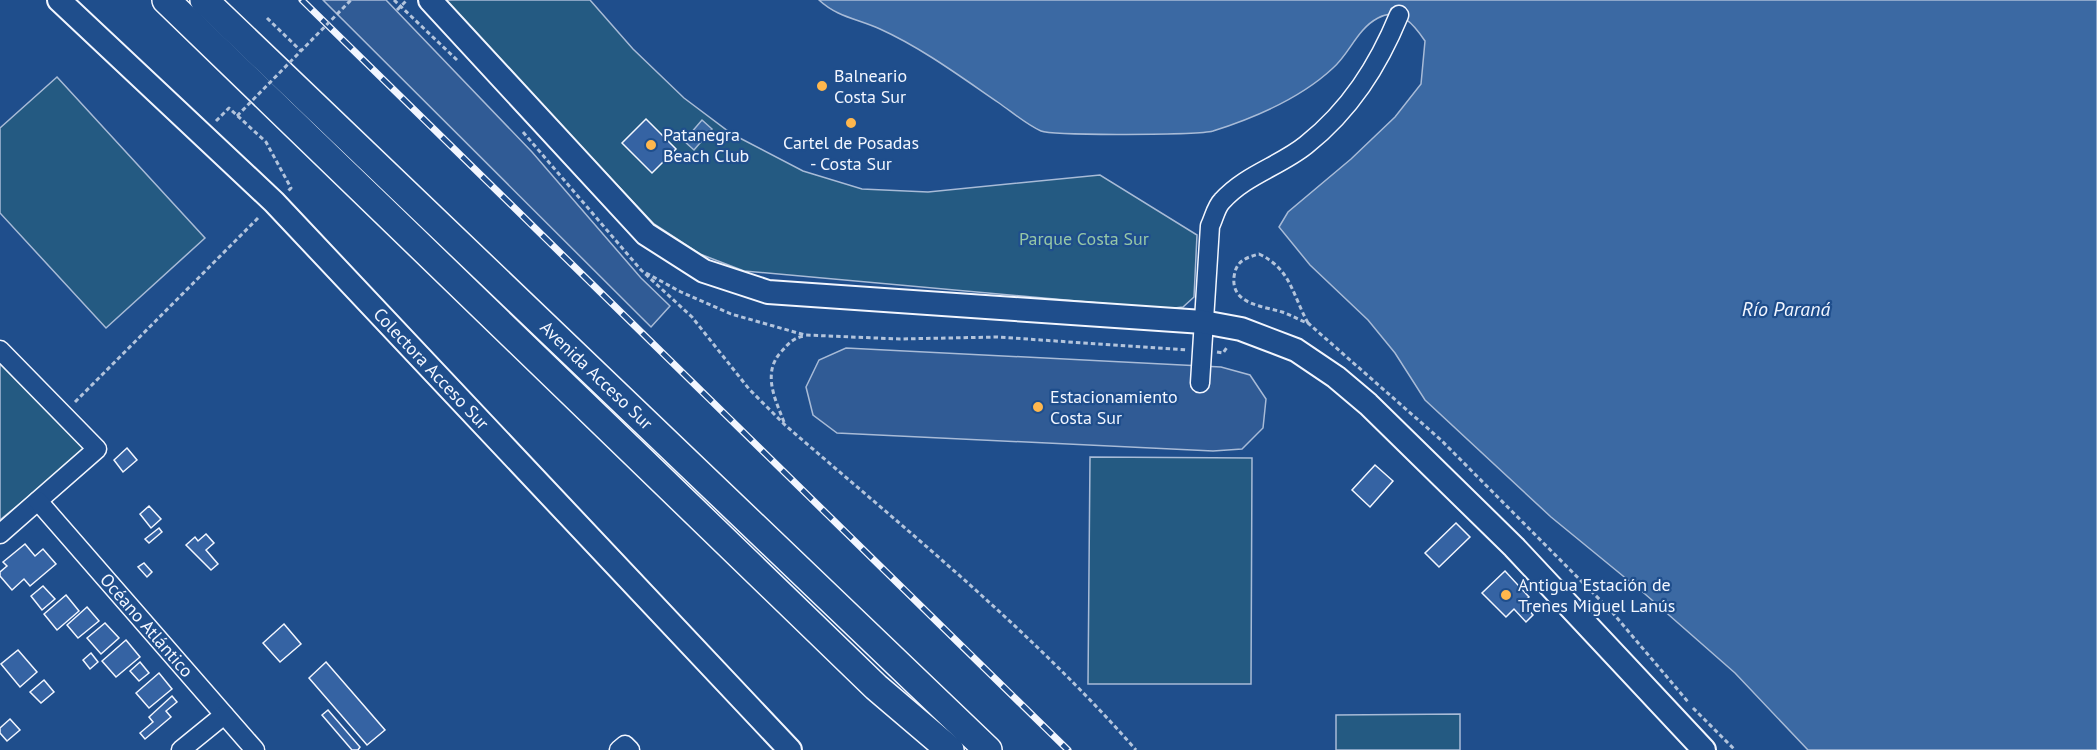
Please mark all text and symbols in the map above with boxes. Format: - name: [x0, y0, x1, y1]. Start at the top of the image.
- place label: Balneario Costa Sur: [834, 64, 907, 108]
- marker: Balneario Costa Sur: [815, 79, 829, 93]
- marker: Cartel de Posadas - Costa Sur: [844, 116, 858, 130]
- place label: Patanegra Beach Club: [663, 123, 749, 167]
- place label: Cartel de Posadas - Costa Sur: [783, 131, 919, 175]
- marker: Patanegra Beach Club: [644, 138, 658, 152]
- park label: Parque Costa Sur: [1019, 227, 1149, 250]
- water label: Río Paraná: [1742, 296, 1830, 322]
- street label: Colectora Acceso Sur: [369, 303, 494, 434]
- street label: Avenida Acceso Sur: [536, 316, 658, 434]
- place label: Estacionamiento Costa Sur: [1050, 385, 1178, 429]
- marker: Estacionamiento Costa Sur: [1031, 400, 1045, 414]
- street label: Océano Atlántico: [95, 568, 198, 682]
- place label: Antigua Estación de Trenes Miguel Lanús: [1518, 573, 1675, 617]
- marker: Antigua Estación de Trenes Miguel Lanús: [1499, 588, 1513, 602]

